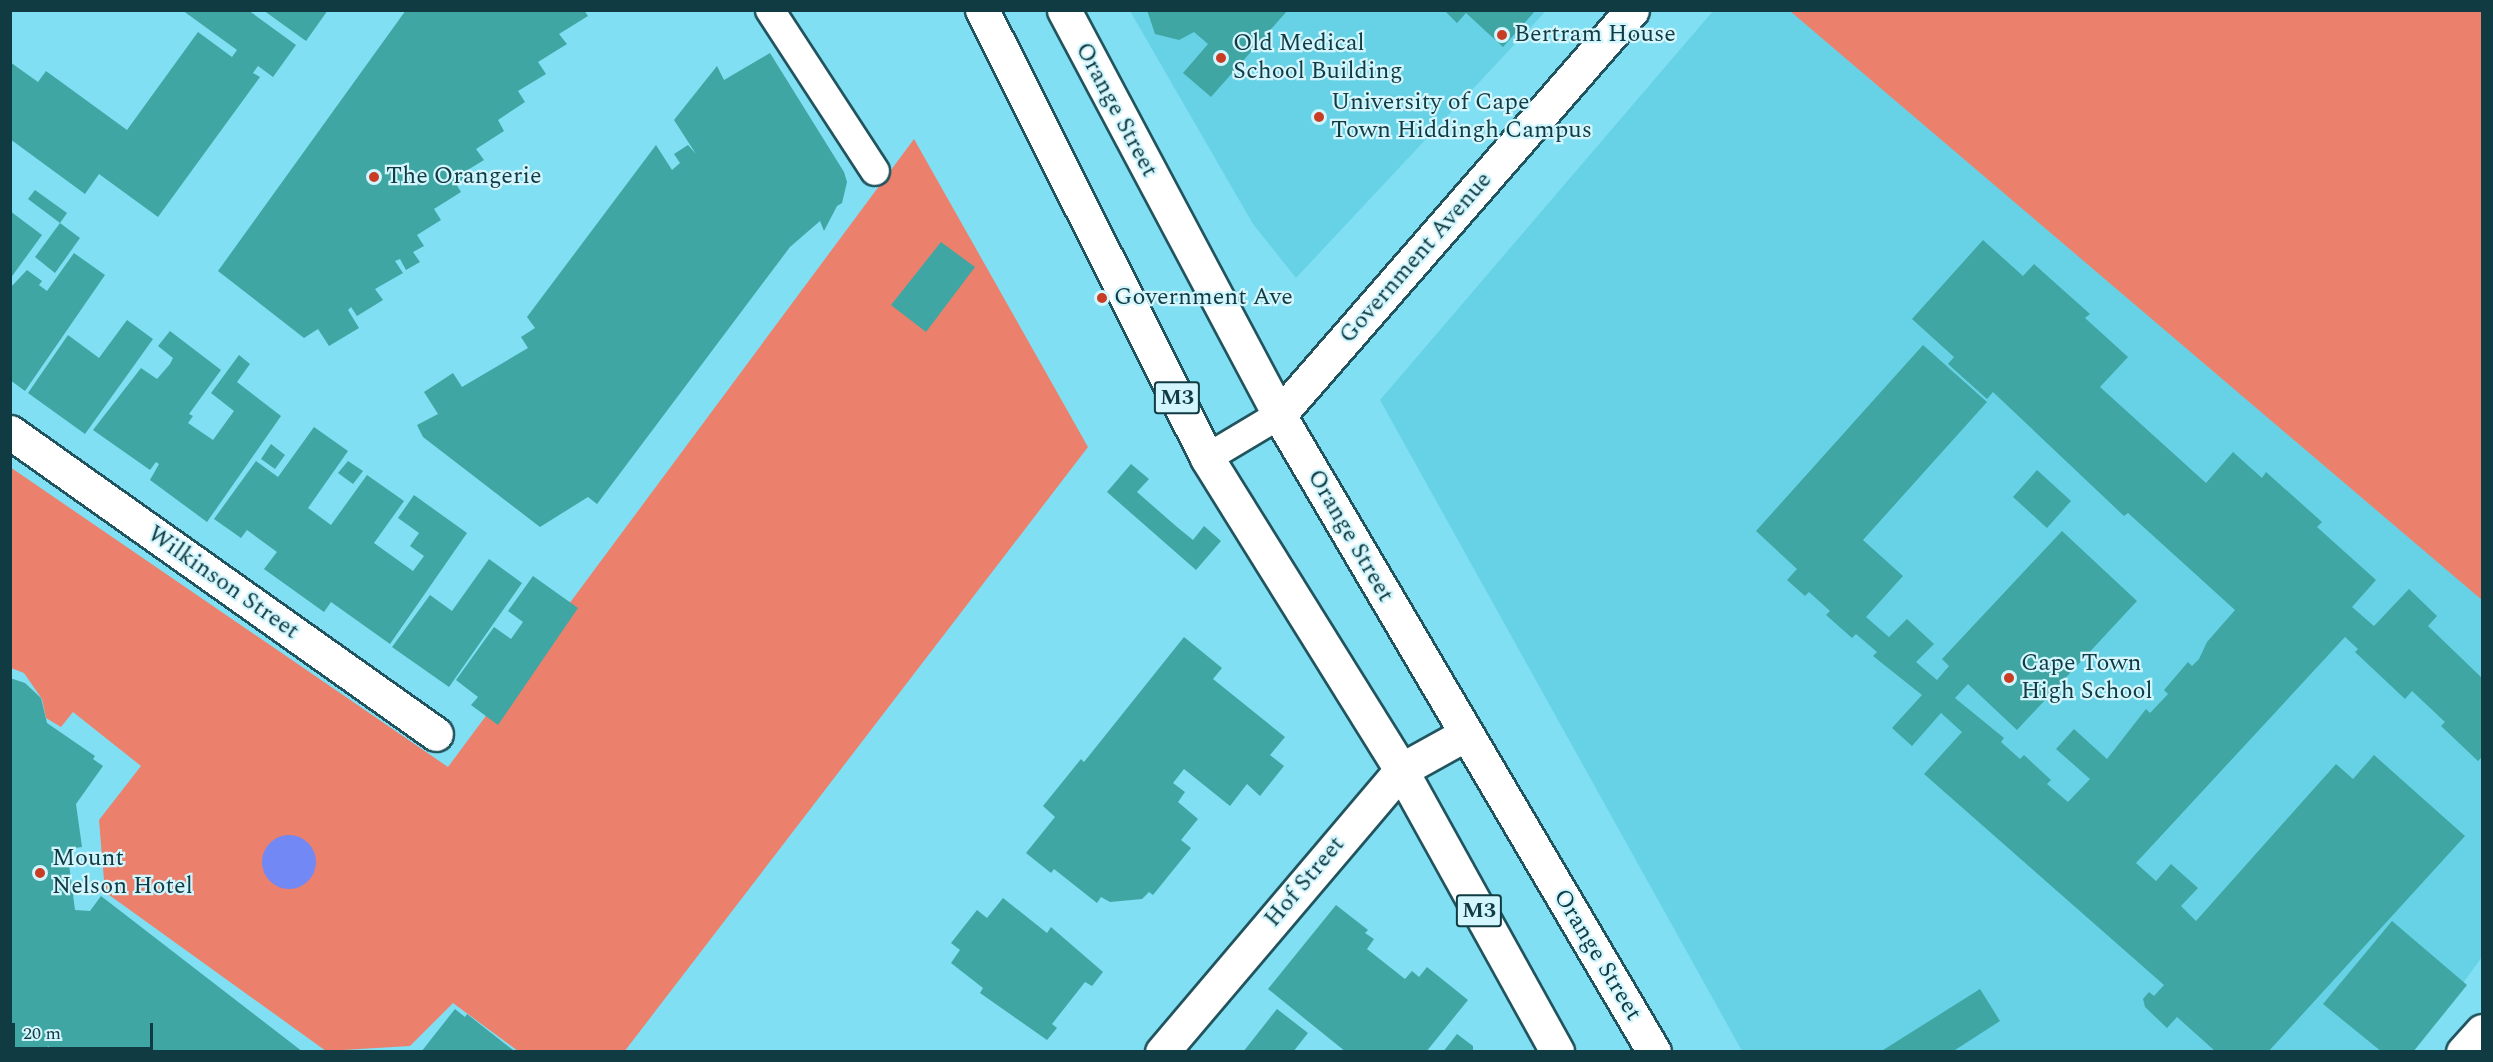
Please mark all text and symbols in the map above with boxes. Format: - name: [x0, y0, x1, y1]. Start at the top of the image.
- place label: Bertram House: [1514, 21, 1676, 49]
- marker: Bertram House: [1495, 28, 1509, 42]
- place label: Old Medical School Building: [1233, 30, 1402, 86]
- street label: Orange Street: [1069, 38, 1163, 182]
- marker: Old Medical School Building: [1214, 51, 1228, 65]
- place label: University of Cape Town Hiddingh Campus: [1331, 89, 1592, 145]
- marker: University of Cape Town Hiddingh Campus: [1312, 110, 1326, 124]
- place label: The Orangerie: [386, 163, 542, 191]
- street label: Government Avenue: [1334, 166, 1498, 350]
- marker: The Orangerie: [367, 170, 381, 184]
- place label: Government Ave: [1114, 284, 1293, 312]
- marker: Government Ave: [1095, 291, 1109, 305]
- road number: M3: [1153, 379, 1201, 417]
- street label: Orange Street: [1300, 465, 1400, 607]
- street label: Wilkinson Street: [142, 520, 304, 646]
- place label: Cape Town High School: [2021, 650, 2153, 706]
- marker: Cape Town High School: [2002, 671, 2016, 685]
- street label: Hof Street: [1259, 831, 1351, 933]
- place label: Mount Nelson Hotel: [52, 845, 193, 901]
- marker: Mount Nelson Hotel: [33, 866, 47, 880]
- street label: Orange Street: [1546, 884, 1648, 1026]
- road number: M3: [1455, 892, 1503, 930]
- scale bar: [15, 1011, 156, 1049]
- text: 20 m: [23, 1020, 61, 1047]

